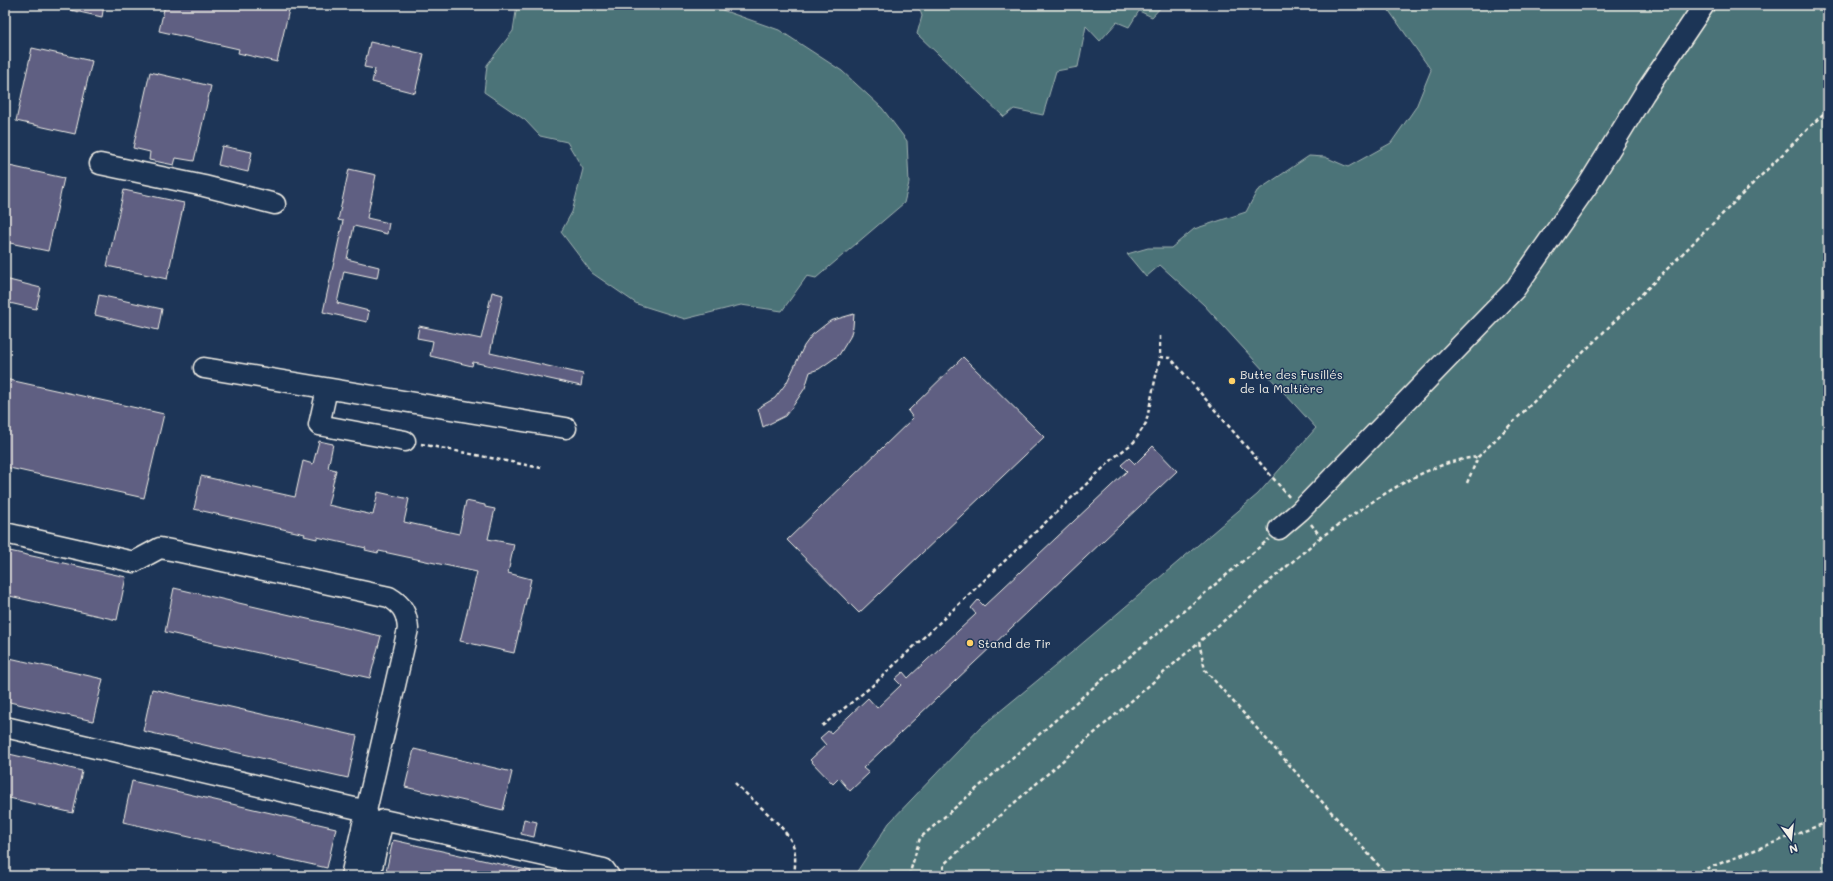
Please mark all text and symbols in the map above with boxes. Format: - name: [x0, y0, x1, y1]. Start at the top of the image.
- place label: Butte des Fusillés de la Maltière: [1240, 366, 1343, 396]
- marker: Butte des Fusillés de la Maltière: [1227, 376, 1237, 386]
- place label: Stand de Tir: [978, 635, 1051, 651]
- marker: Stand de Tir: [965, 638, 975, 648]
- north arrow: [1771, 819, 1811, 859]
- text: N: [1788, 841, 1800, 857]

